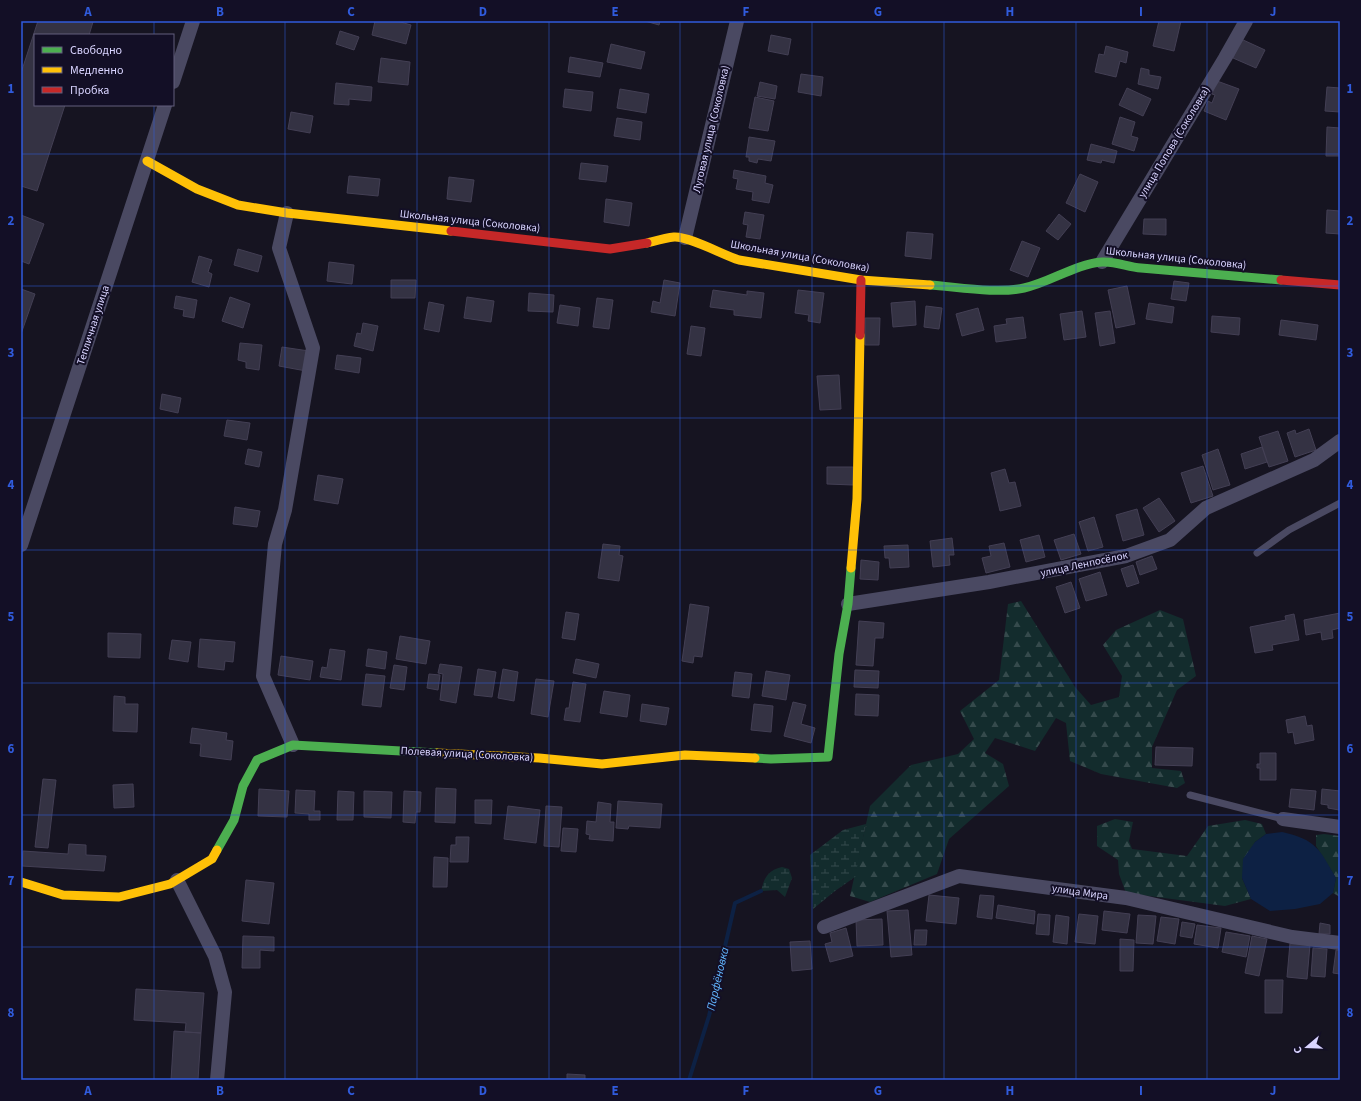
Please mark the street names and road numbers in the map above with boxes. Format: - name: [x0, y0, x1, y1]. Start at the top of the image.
- street label: Луговая улица (Соколовка): [689, 64, 733, 194]
- street label: улица Попова (Соколовка): [1135, 83, 1213, 201]
- street label: Школьная улица (Соколовка): [399, 206, 541, 236]
- street label: Школьная улица (Соколовка): [729, 236, 871, 276]
- street label: Школьная улица (Соколовка): [1105, 243, 1247, 273]
- street label: Тепличная улица: [73, 283, 113, 367]
- street label: улица Ленпосёлок: [1039, 547, 1130, 581]
- street label: Полевая улица (Соколовка): [400, 743, 534, 765]
- street label: улица Мира: [1051, 881, 1109, 903]

